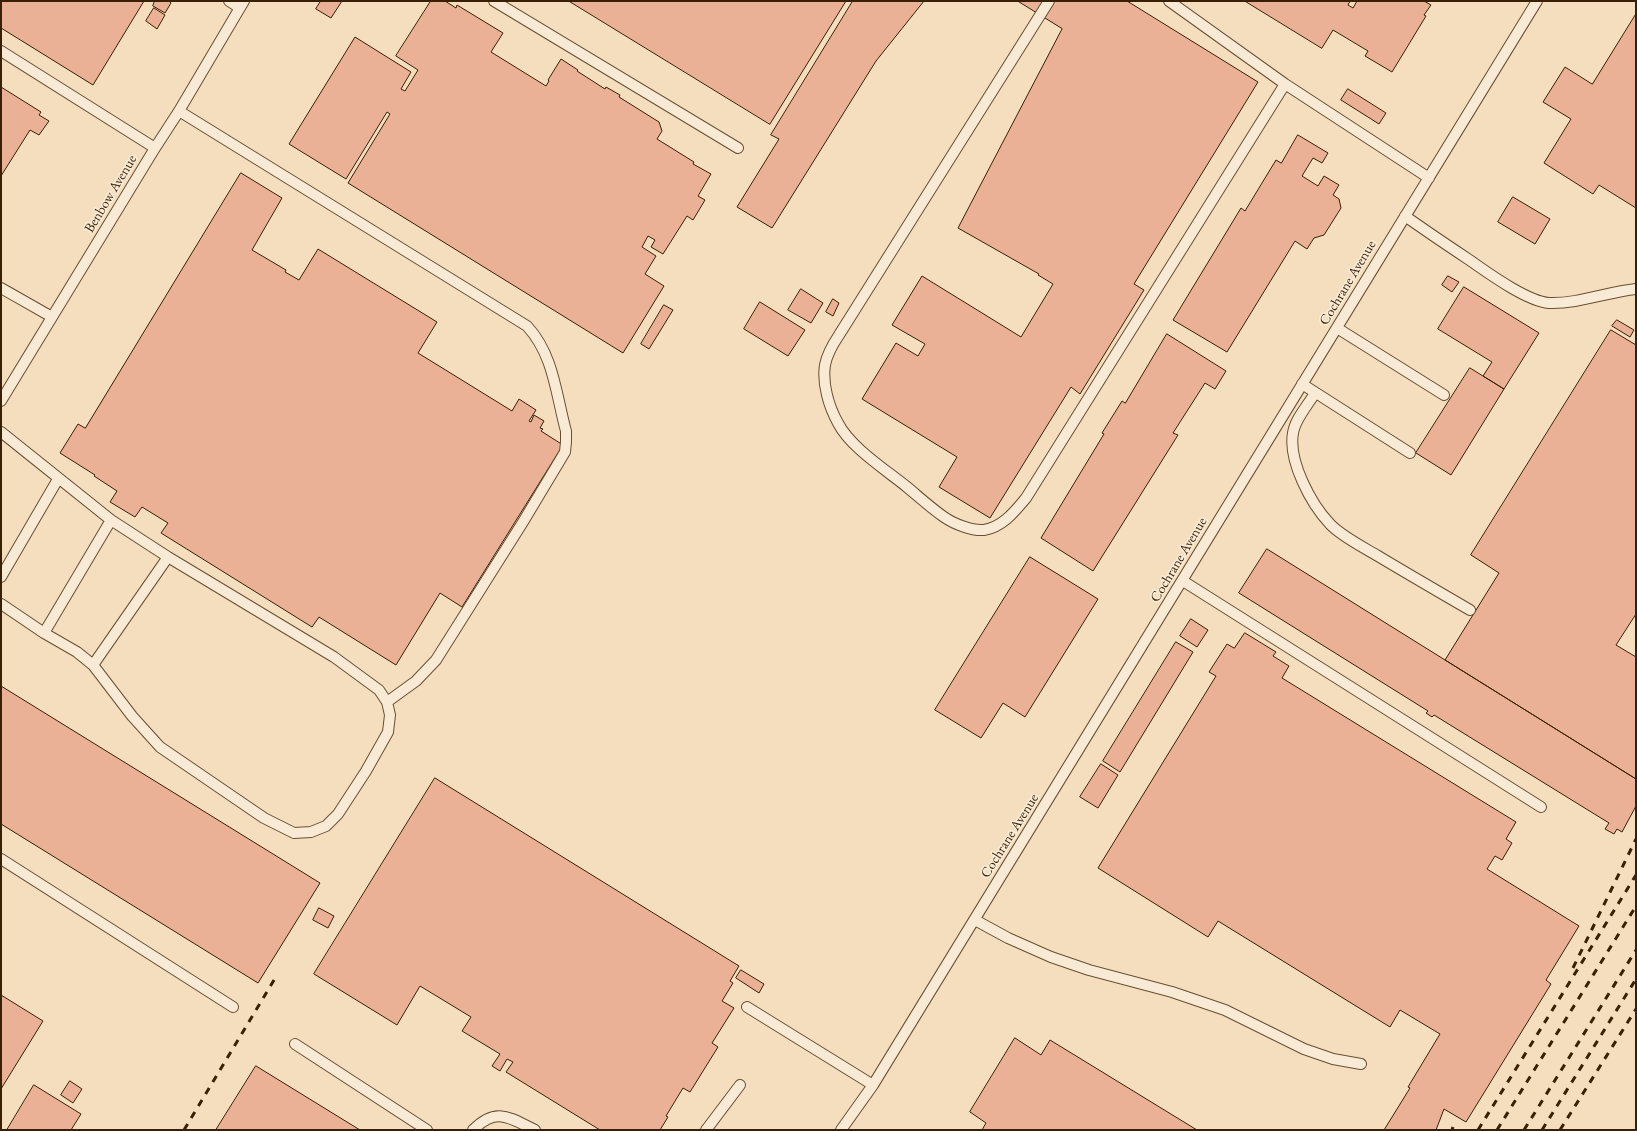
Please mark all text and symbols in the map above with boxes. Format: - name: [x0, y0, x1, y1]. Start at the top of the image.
- street label: Benbow Avenue: [81, 152, 141, 236]
- street label: Cochrane Avenue: [1316, 238, 1380, 328]
- street label: Cochrane Avenue: [1147, 515, 1211, 605]
- street label: Cochrane Avenue: [977, 791, 1043, 881]

